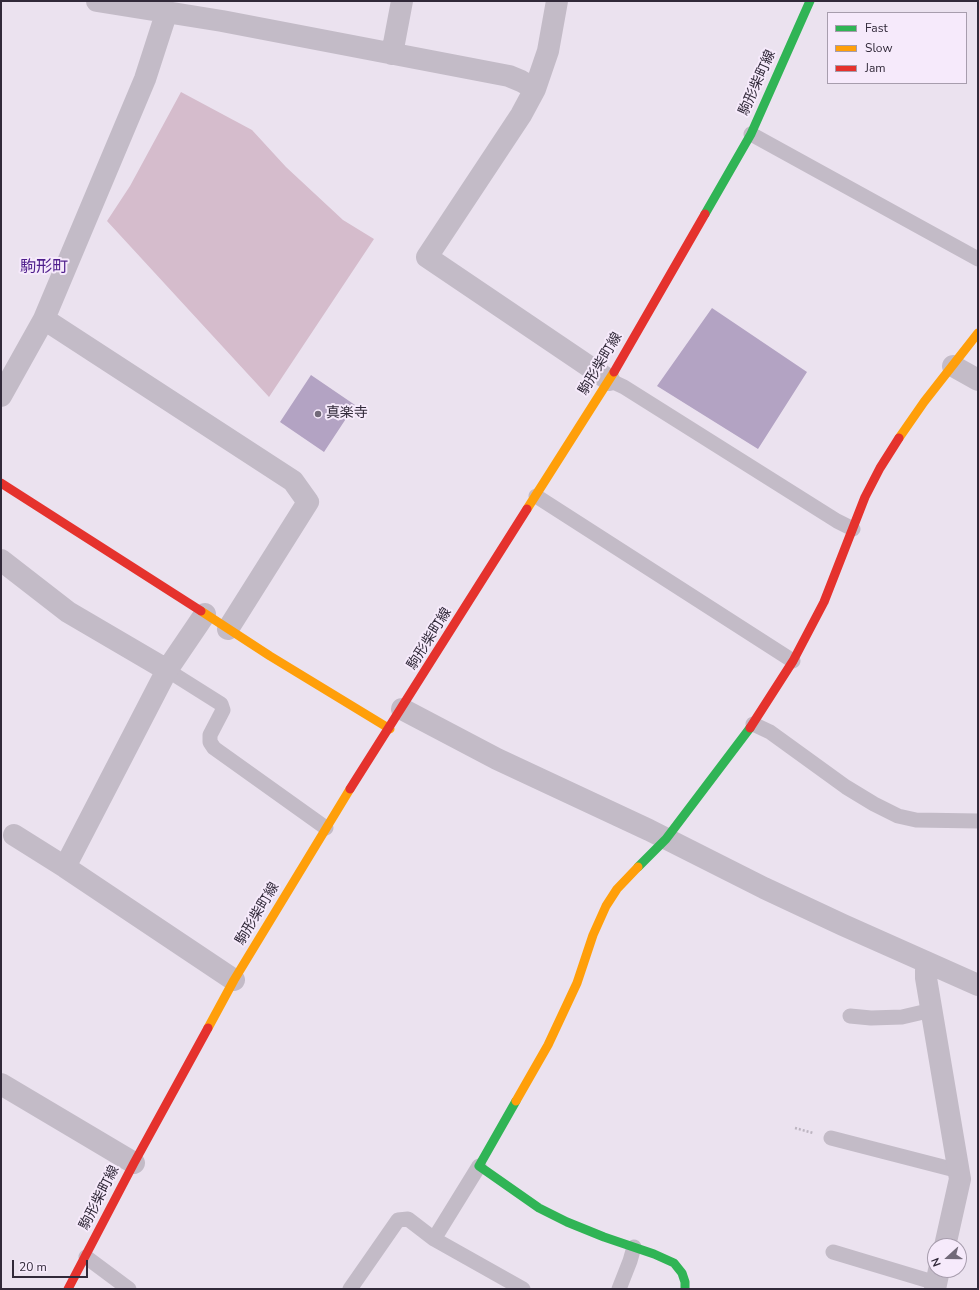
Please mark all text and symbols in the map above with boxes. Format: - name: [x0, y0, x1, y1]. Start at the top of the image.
- legend: [827, 12, 967, 84]
- text: Fast: [865, 20, 888, 36]
- text: Slow: [865, 40, 893, 56]
- street label: 駒形柴町線: [736, 48, 780, 118]
- text: Jam: [865, 60, 886, 76]
- district label: 駒形町: [20, 258, 68, 278]
- street label: 駒形柴町線: [576, 330, 626, 398]
- place label: 真楽寺: [326, 406, 368, 422]
- marker: 真楽寺: [313, 409, 323, 419]
- street label: 駒形柴町線: [404, 605, 456, 673]
- street label: 駒形柴町線: [233, 880, 283, 948]
- street label: 駒形柴町線: [77, 1163, 123, 1233]
- north arrow: [927, 1238, 967, 1278]
- scale bar: [14, 1252, 90, 1278]
- text: N: [928, 1256, 945, 1269]
- text: 20 m: [19, 1259, 47, 1275]

